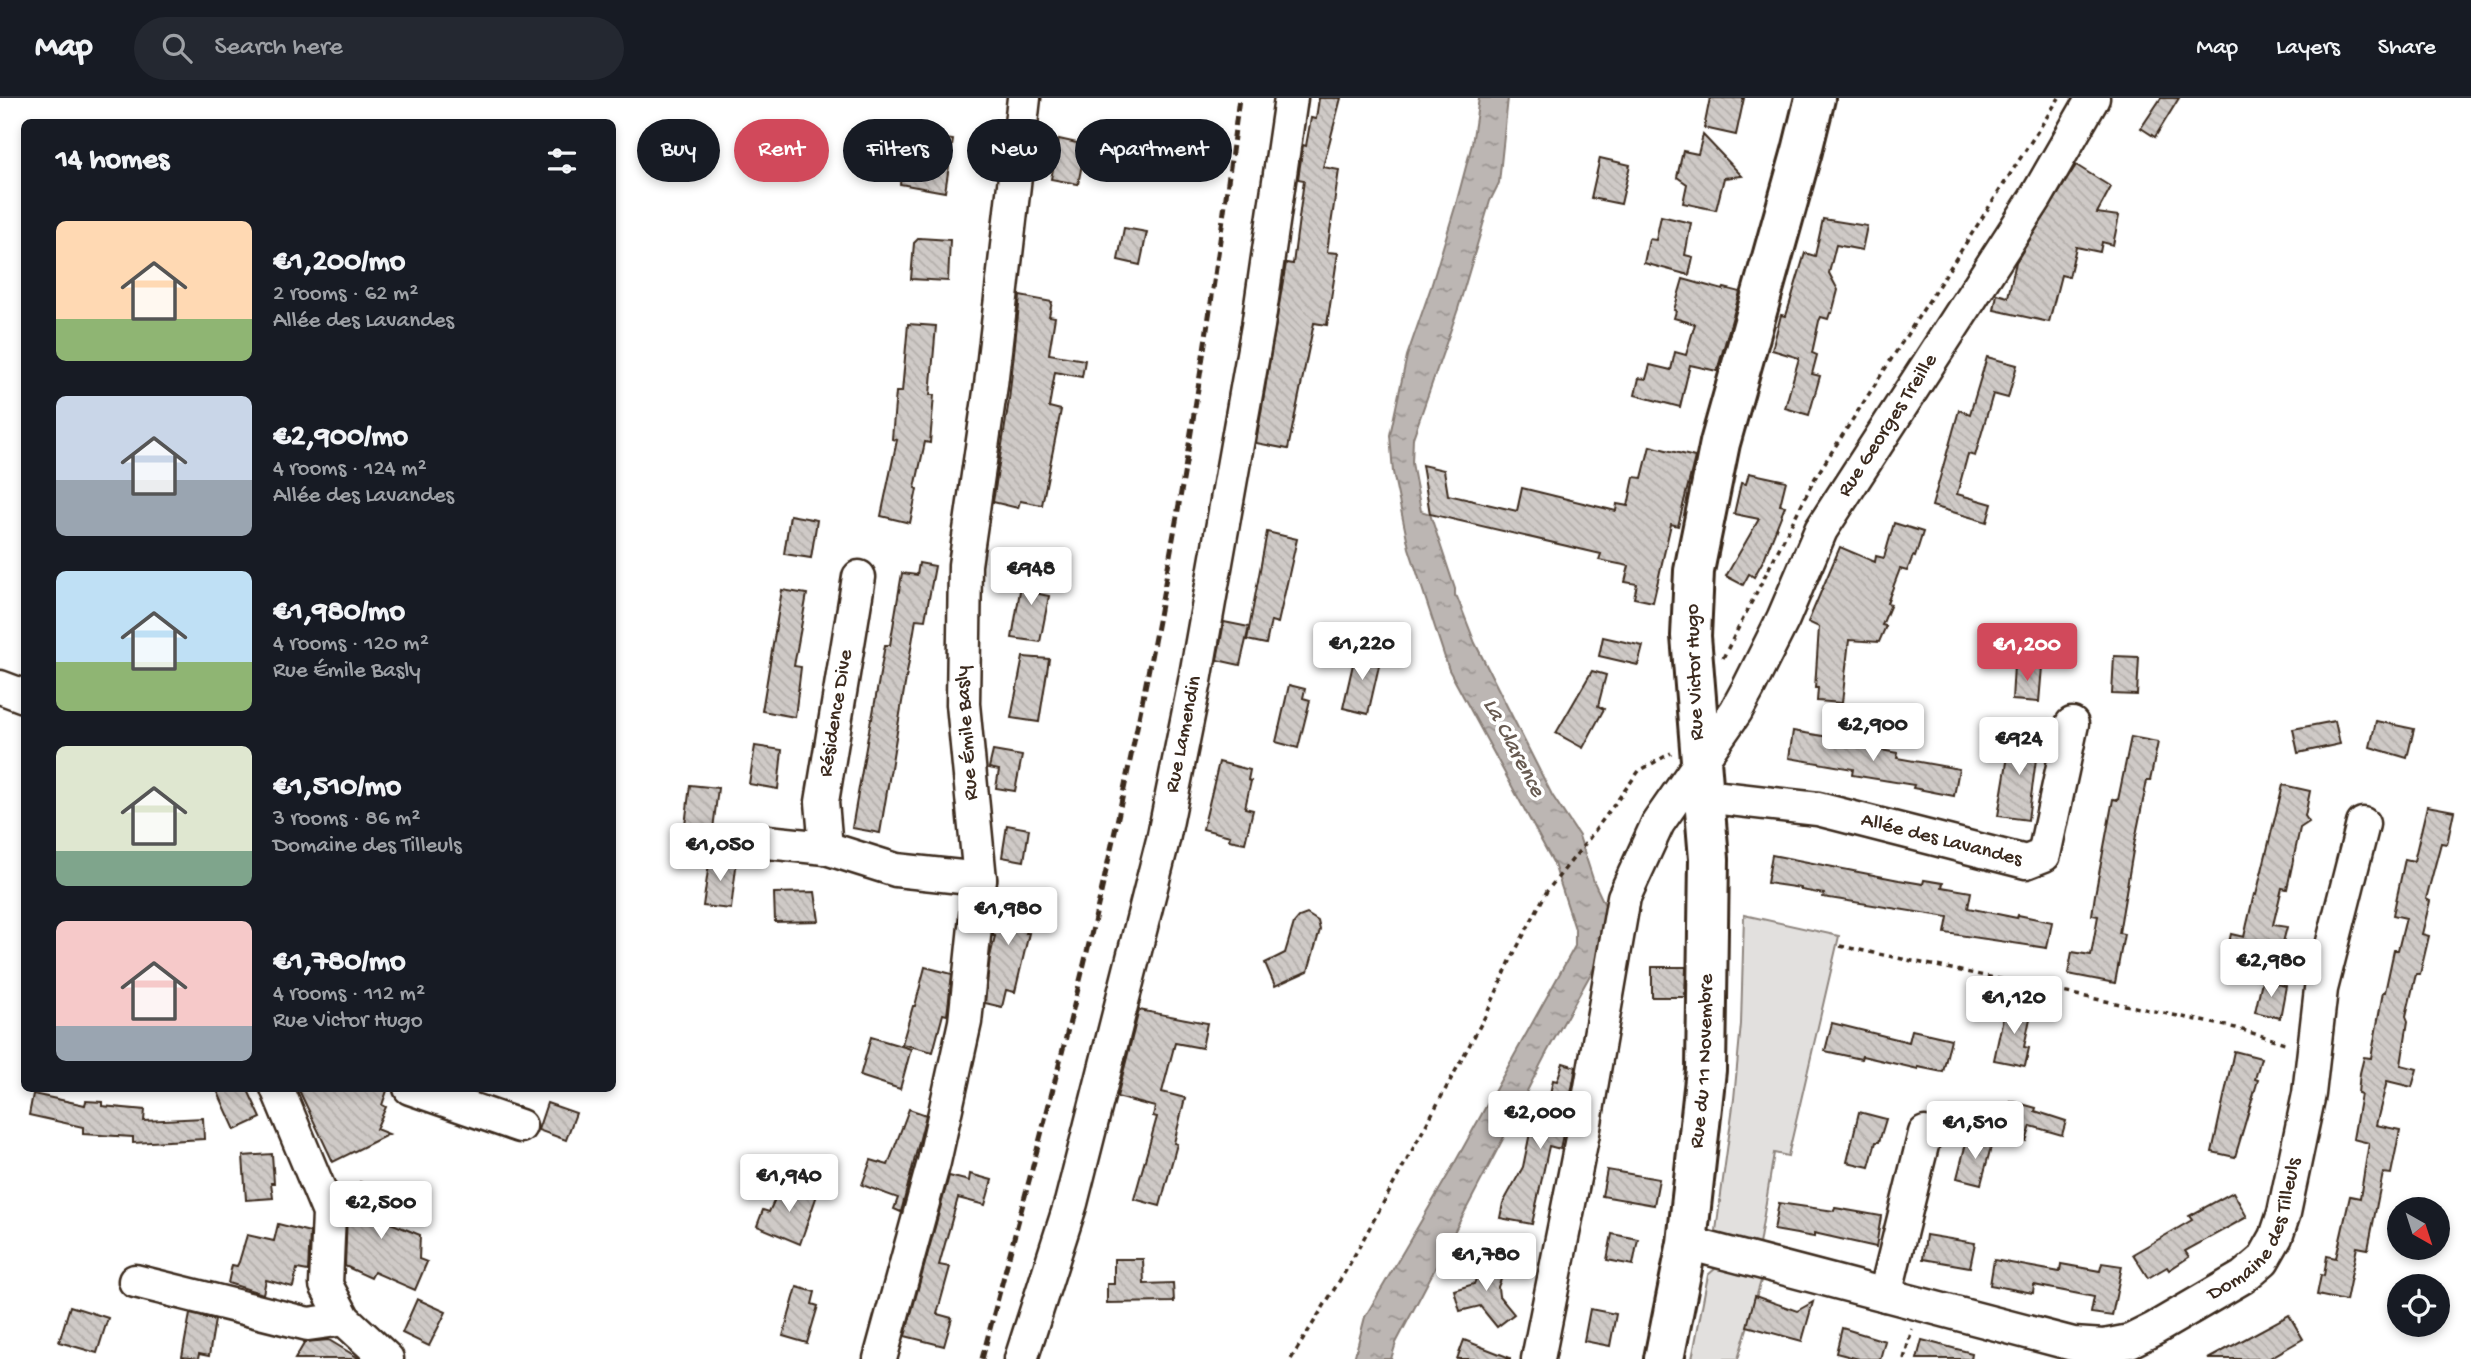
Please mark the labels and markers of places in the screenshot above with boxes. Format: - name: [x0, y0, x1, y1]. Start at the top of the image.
- pin: €948: [990, 547, 1072, 607]
- pin: €1,220: [1305, 622, 1419, 682]
- pin: €1,200: [1970, 624, 2084, 683]
- pin: €2,900: [1816, 704, 1930, 763]
- pin: €924: [1978, 718, 2060, 777]
- pin: €1,050: [663, 824, 777, 883]
- pin: €1,980: [951, 888, 1065, 947]
- pin: €2,980: [2214, 940, 2328, 999]
- pin: €1,120: [1957, 976, 2071, 1036]
- pin: €2,000: [1483, 1091, 1597, 1151]
- pin: €1,510: [1918, 1102, 2032, 1161]
- pin: €1,940: [732, 1154, 846, 1214]
- pin: €2,500: [324, 1182, 438, 1241]
- pin: €1,780: [1429, 1234, 1543, 1293]

